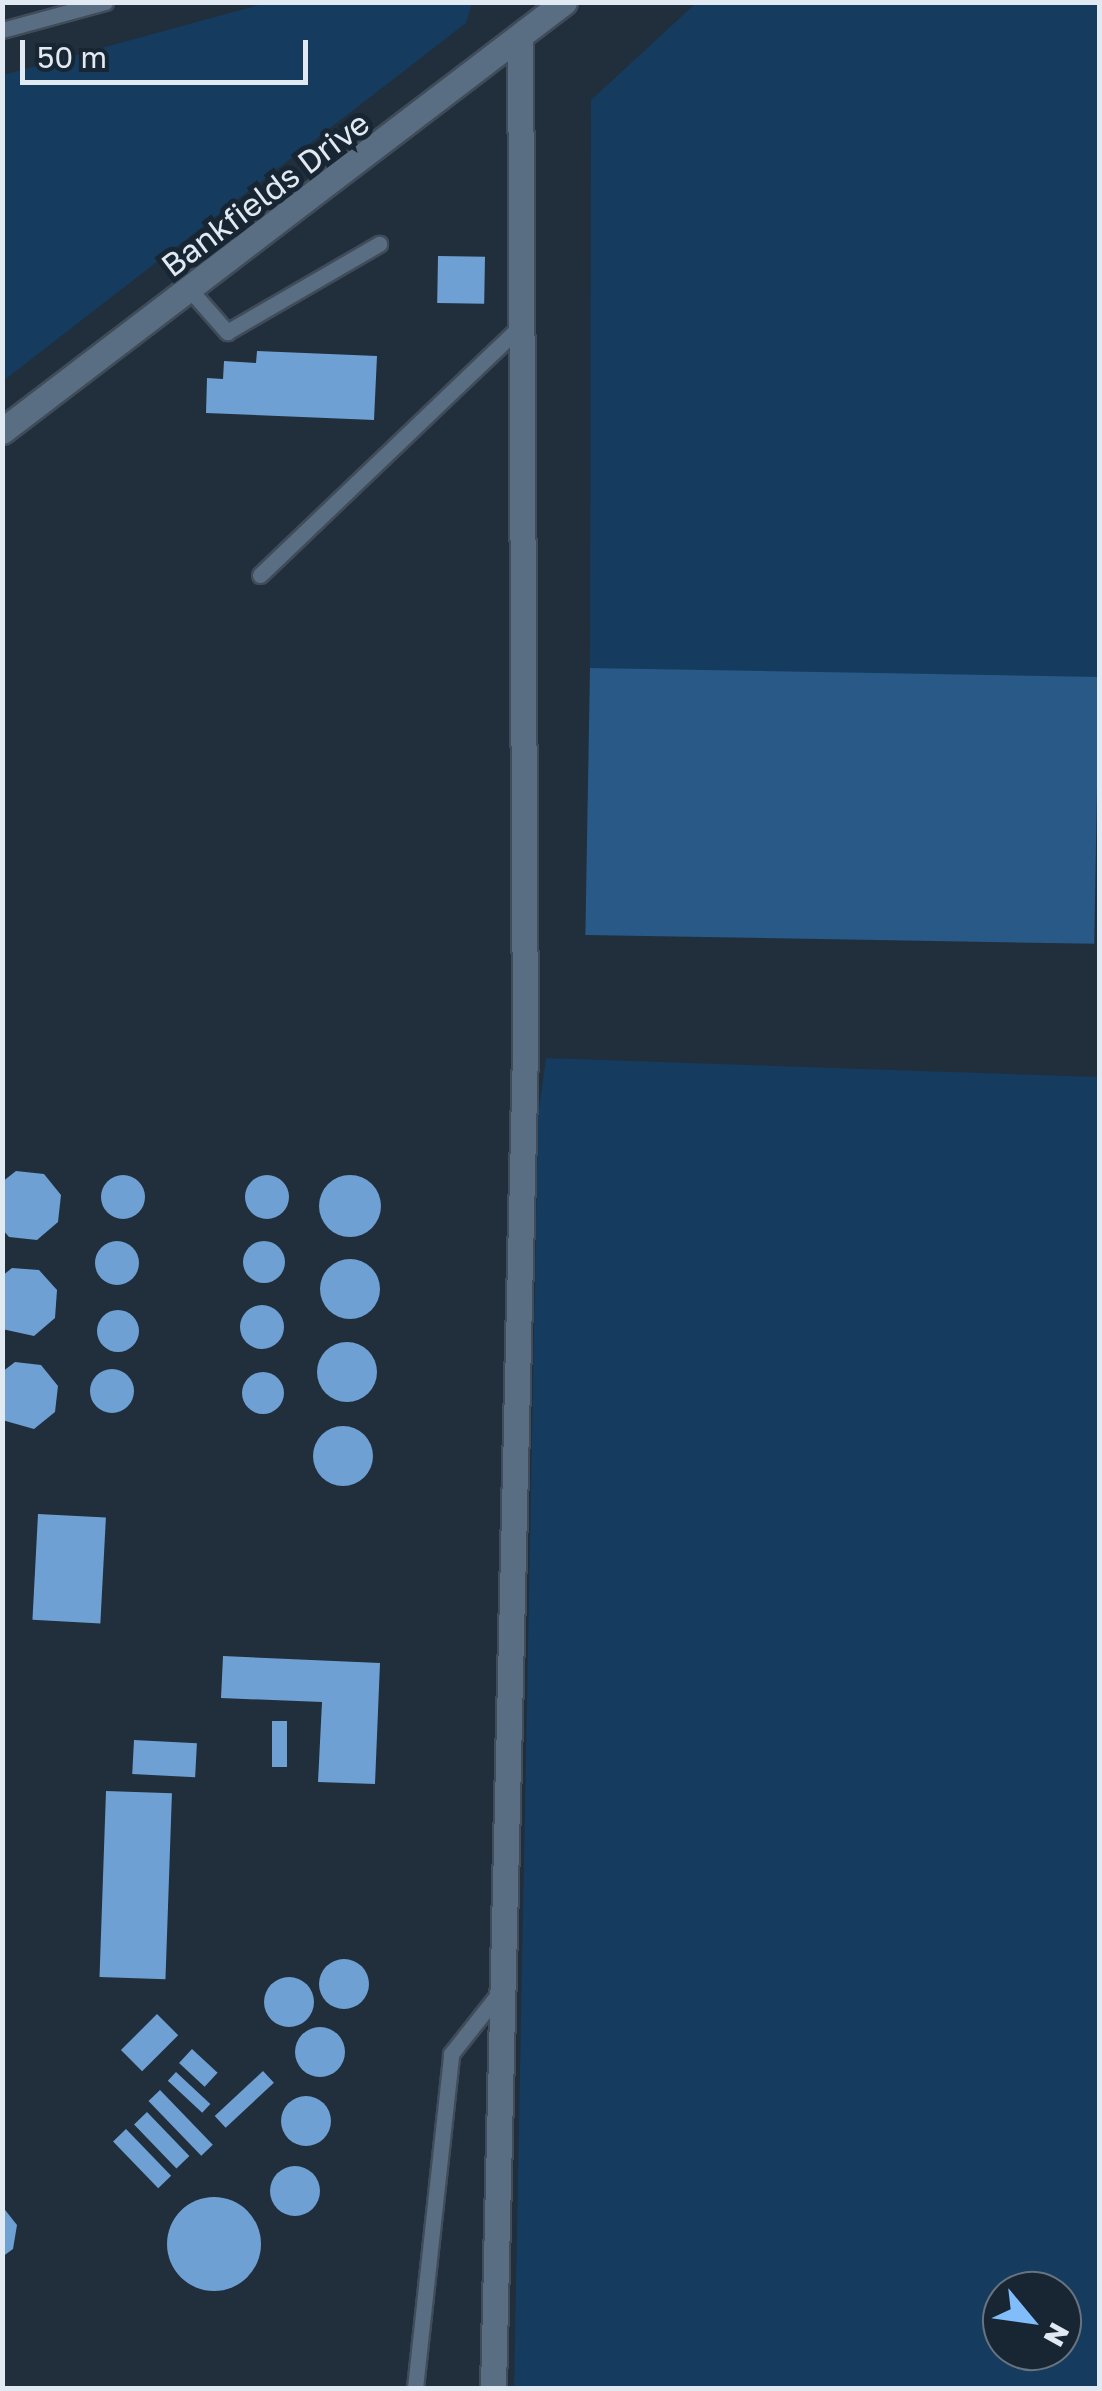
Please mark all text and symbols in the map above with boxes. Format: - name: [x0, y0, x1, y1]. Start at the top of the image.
- scale bar: [25, 20, 312, 82]
- text: 50 m: [37, 39, 107, 75]
- street label: Bankfields Drive: [154, 103, 376, 285]
- north arrow: [982, 2271, 1082, 2371]
- text: N: [1037, 2318, 1077, 2352]

